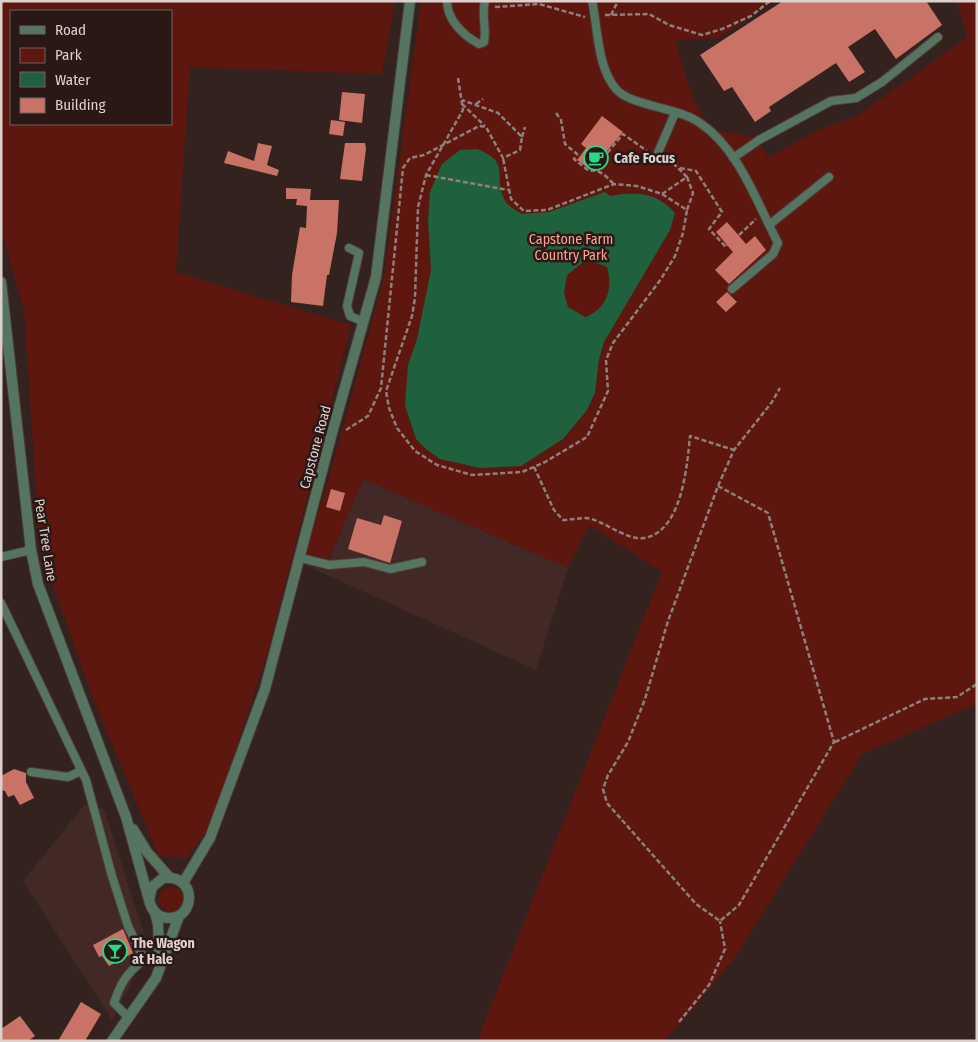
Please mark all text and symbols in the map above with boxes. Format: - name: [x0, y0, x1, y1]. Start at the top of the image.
- legend: [10, 10, 172, 125]
- text: Road: [55, 21, 86, 39]
- text: Park: [55, 46, 82, 64]
- text: Water: [55, 71, 91, 89]
- text: Building: [55, 96, 106, 114]
- cafe icon: Cafe Focus: [583, 145, 609, 171]
- place label: Cafe Focus: [614, 150, 675, 167]
- park label: Capstone Farm Country Park: [529, 231, 613, 264]
- street label: Capstone Road: [296, 404, 335, 491]
- street label: Pear Tree Lane: [31, 497, 60, 583]
- place label: The Wagon at Hale: [132, 935, 195, 968]
- bar icon: The Wagon at Hale: [102, 938, 128, 964]

